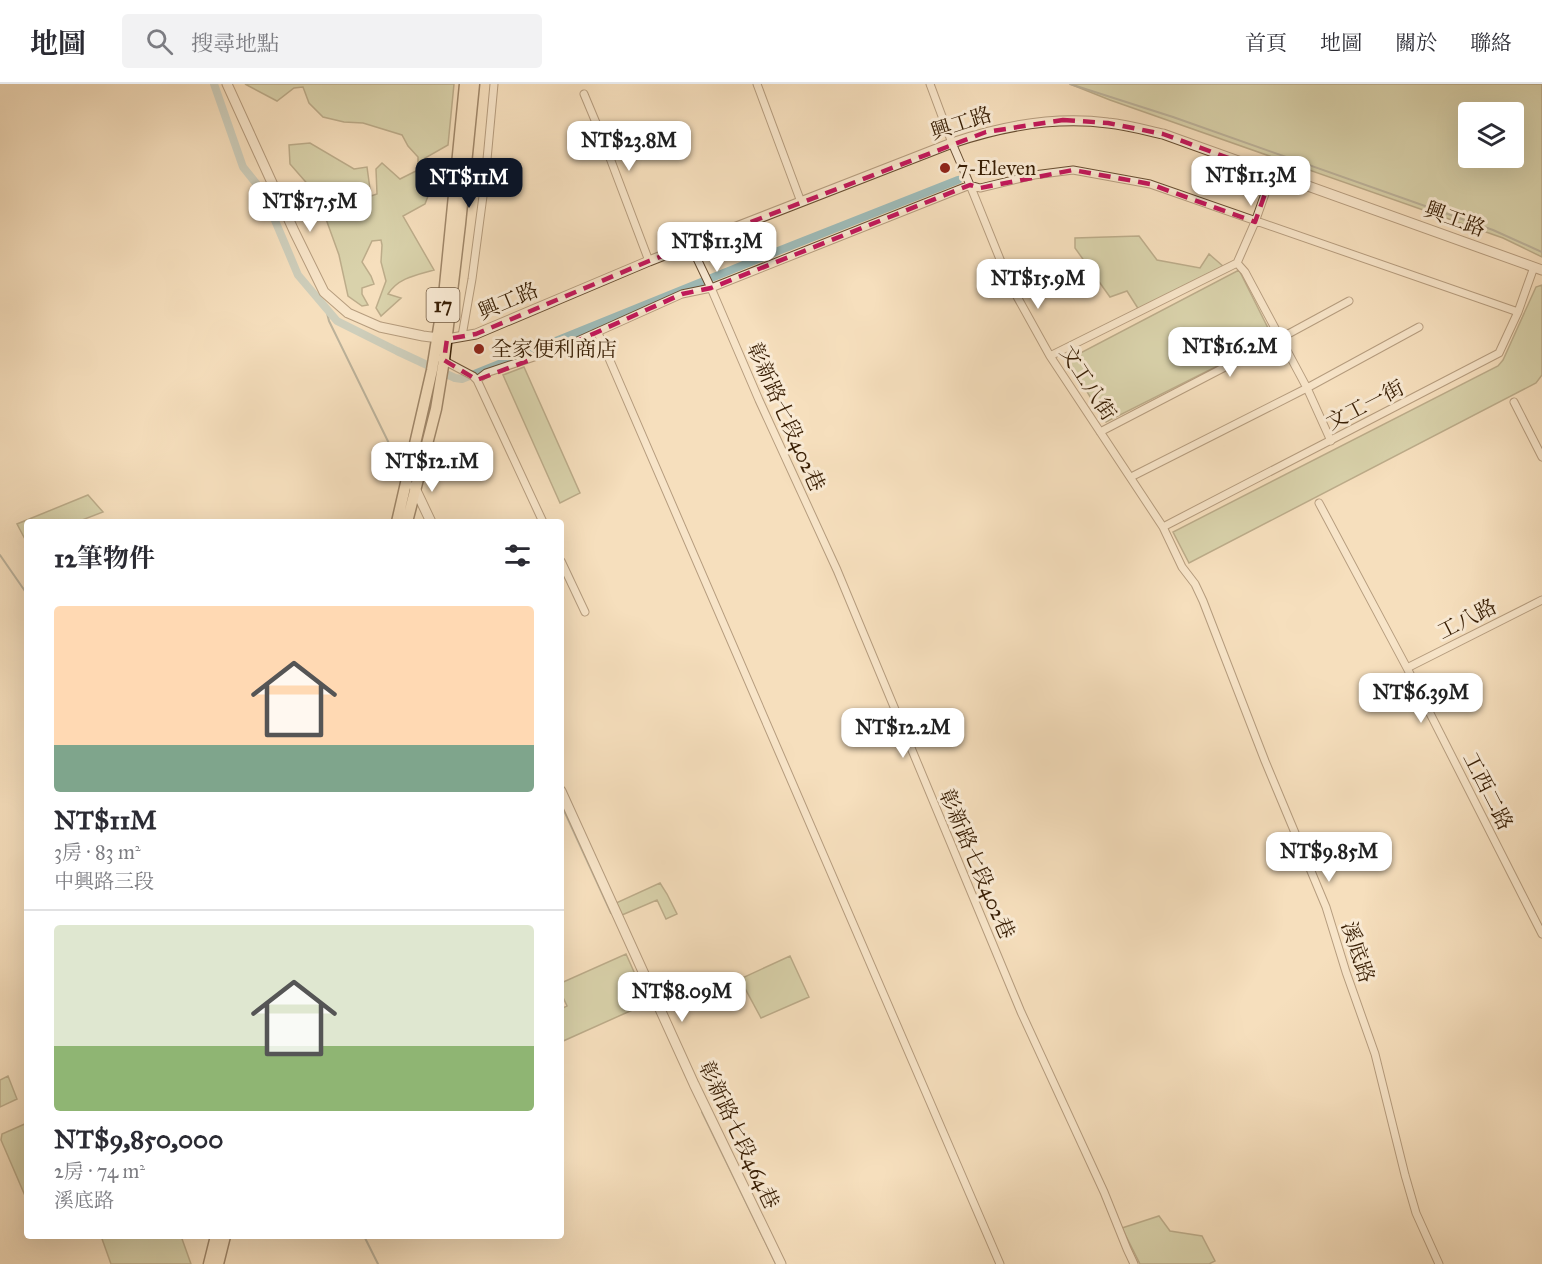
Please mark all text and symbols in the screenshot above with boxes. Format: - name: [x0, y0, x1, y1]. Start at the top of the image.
- search box: [122, 14, 542, 68]
- icon: search: [143, 25, 176, 58]
- text: 地圖: [30, 26, 86, 61]
- text: 搜尋地點: [191, 30, 279, 57]
- text: 首頁: [1245, 30, 1287, 56]
- text: 地圖: [1320, 30, 1362, 56]
- text: 關於: [1395, 30, 1437, 56]
- text: 聯絡: [1470, 30, 1512, 56]
- street label: 興工路: [927, 101, 995, 145]
- map controls: [1458, 102, 1524, 168]
- button: layers: [1458, 102, 1524, 168]
- pin: NT$23.8M: [567, 121, 691, 172]
- text: NT$23.8M: [581, 128, 677, 152]
- place label: 7-Eleven: [957, 155, 1036, 181]
- pin: NT$11.3M: [1189, 156, 1313, 207]
- pin: NT$11M: [420, 158, 518, 209]
- marker: 7-Eleven: [938, 161, 952, 175]
- text: NT$11.3M: [1205, 163, 1297, 187]
- text: NT$11M: [429, 165, 509, 189]
- pin: NT$17.5M: [248, 182, 372, 233]
- text: NT$17.5M: [263, 189, 357, 213]
- street label: 興工路: [1421, 196, 1489, 242]
- pin: NT$11.3M: [655, 222, 779, 273]
- text: NT$11.3M: [671, 229, 763, 253]
- pin: NT$15.9M: [976, 259, 1100, 310]
- text: NT$15.9M: [991, 266, 1085, 290]
- street label: 興工路: [474, 277, 542, 325]
- road number: 17: [426, 288, 460, 322]
- pin: NT$16.2M: [1168, 327, 1292, 378]
- text: NT$16.2M: [1182, 334, 1278, 358]
- place label: 全家便利商店: [491, 336, 617, 362]
- street label: 彰新路七段402巷: [742, 339, 830, 495]
- street label: 文工八街: [1054, 341, 1122, 425]
- marker: 全家便利商店: [472, 342, 486, 356]
- street label: 文工一街: [1322, 374, 1408, 436]
- pin: NT$12.1M: [370, 442, 494, 493]
- text: NT$12.1M: [385, 449, 479, 473]
- icon: filters: [501, 539, 534, 572]
- text: 12筆物件: [54, 542, 155, 574]
- street label: 工八路: [1433, 593, 1501, 645]
- icon: home: [240, 645, 348, 753]
- pin: NT$6.39M: [1359, 673, 1483, 724]
- text: NT$6.39M: [1373, 680, 1469, 704]
- pin: NT$12.2M: [841, 708, 965, 759]
- text: NT$12.2M: [855, 715, 951, 739]
- street label: 工西二路: [1457, 748, 1519, 834]
- street label: 彰新路七段402巷: [934, 785, 1020, 943]
- text: NT$11M: [54, 804, 157, 836]
- pin: NT$9.85M: [1267, 832, 1391, 883]
- text: NT$9.85M: [1280, 839, 1378, 863]
- text: 3房 · 83 m²: [54, 840, 141, 864]
- text: 中興路三段: [54, 869, 154, 893]
- street label: 溪底路: [1336, 918, 1380, 986]
- icon: home: [240, 964, 348, 1072]
- pin: NT$8.09M: [620, 972, 744, 1023]
- text: NT$8.09M: [632, 979, 732, 1003]
- street label: 彰新路七段464巷: [693, 1057, 785, 1213]
- text: NT$9,850,000: [54, 1123, 223, 1155]
- text: 2房 · 74 m²: [54, 1159, 145, 1183]
- text: 溪底路: [54, 1188, 114, 1212]

